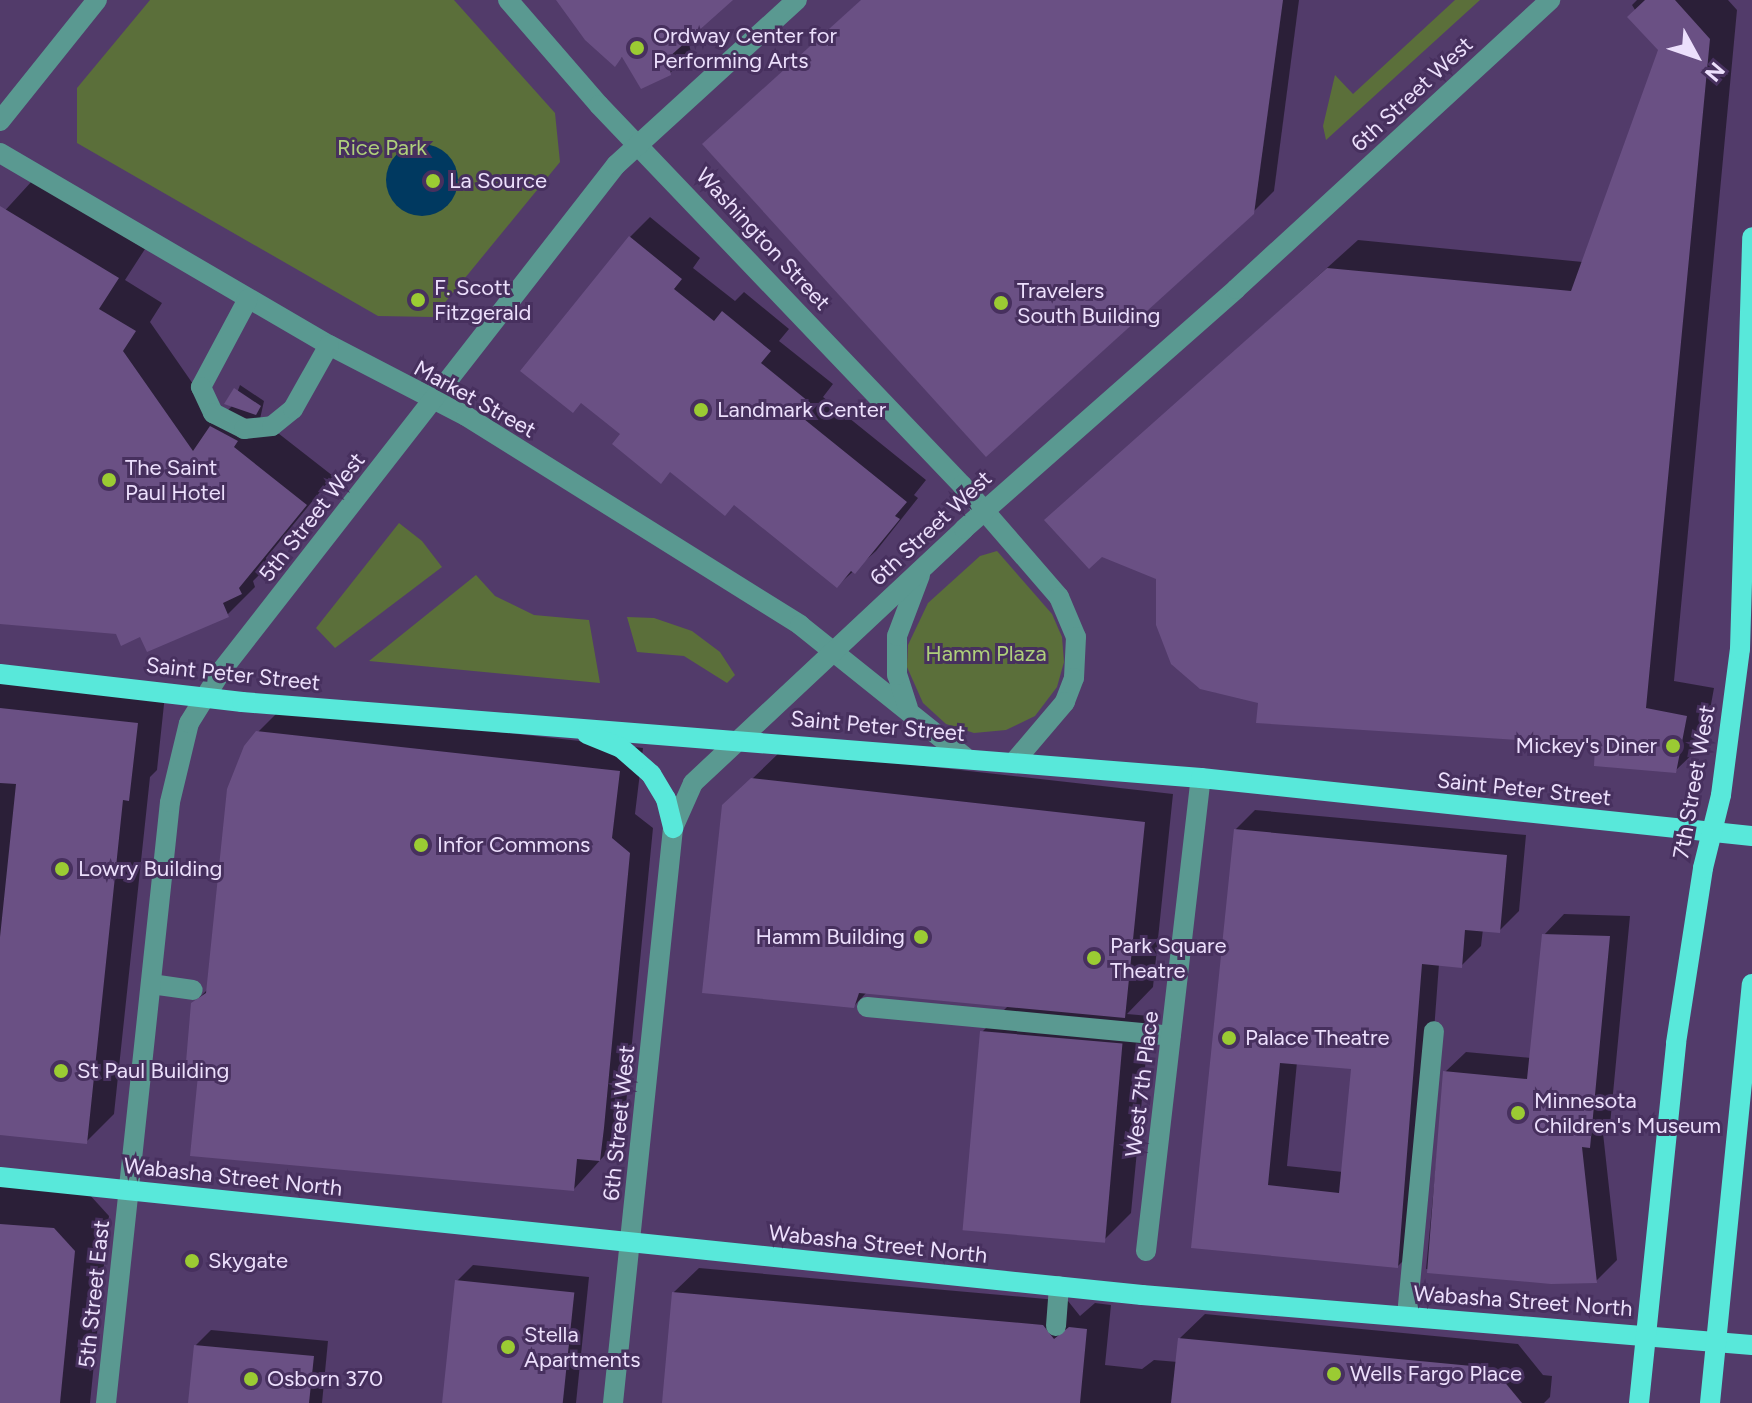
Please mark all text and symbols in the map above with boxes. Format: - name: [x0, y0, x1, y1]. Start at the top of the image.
- north arrow: [1656, 16, 1736, 96]
- place label: Ordway Center for Performing Arts: [653, 22, 837, 74]
- street label: 6th Street West: [1346, 31, 1478, 157]
- marker: Ordway Center for Performing Arts: [628, 39, 646, 57]
- text: N: [1699, 57, 1731, 87]
- park label: Rice Park: [337, 135, 427, 161]
- street label: Washington Street: [690, 162, 836, 316]
- place label: La Source: [449, 168, 547, 194]
- marker: La Source: [424, 172, 442, 190]
- place label: F. Scott Fitzgerald: [434, 274, 531, 326]
- place label: Travelers South Building: [1017, 277, 1160, 328]
- marker: F. Scott Fitzgerald: [409, 291, 427, 309]
- marker: Travelers South Building: [992, 294, 1010, 312]
- street label: Market Street: [410, 355, 540, 443]
- place label: Landmark Center: [717, 397, 886, 423]
- marker: Landmark Center: [692, 401, 710, 419]
- street label: 5th Street West: [253, 447, 371, 587]
- place label: The Saint Paul Hotel: [125, 454, 226, 506]
- street label: 6th Street West: [865, 465, 997, 591]
- marker: The Saint Paul Hotel: [100, 471, 118, 489]
- park label: Hamm Plaza: [925, 641, 1047, 667]
- street label: Saint Peter Street: [145, 652, 321, 696]
- street label: 7th Street West: [1667, 703, 1721, 861]
- street label: Saint Peter Street: [790, 705, 966, 747]
- place label: Mickey's Diner: [1516, 733, 1657, 759]
- marker: Mickey's Diner: [1664, 737, 1682, 755]
- street label: Saint Peter Street: [1436, 767, 1612, 811]
- place label: Infor Commons: [437, 832, 590, 858]
- marker: Infor Commons: [412, 836, 430, 854]
- place label: Lowry Building: [78, 856, 222, 882]
- marker: Lowry Building: [53, 860, 71, 878]
- place label: Hamm Building: [756, 924, 905, 950]
- marker: Hamm Building: [912, 928, 930, 946]
- place label: Park Square Theatre: [1110, 932, 1226, 984]
- marker: Park Square Theatre: [1085, 949, 1103, 967]
- street label: West 7th Place: [1120, 1010, 1164, 1158]
- place label: Palace Theatre: [1245, 1025, 1390, 1051]
- marker: Palace Theatre: [1220, 1029, 1238, 1047]
- street label: 6th Street West: [598, 1044, 640, 1202]
- place label: St Paul Building: [77, 1058, 229, 1084]
- marker: St Paul Building: [52, 1062, 70, 1080]
- place label: Minnesota Children's Museum: [1534, 1087, 1721, 1138]
- marker: Minnesota Children's Museum: [1509, 1104, 1527, 1122]
- street label: Wabasha Street North: [122, 1152, 344, 1202]
- street label: 5th Street East: [73, 1219, 115, 1369]
- street label: Wabasha Street North: [767, 1219, 989, 1269]
- place label: Skygate: [208, 1248, 288, 1274]
- marker: Skygate: [183, 1252, 201, 1270]
- street label: Wabasha Street North: [1413, 1280, 1633, 1322]
- place label: Stella Apartments: [524, 1321, 640, 1372]
- marker: Stella Apartments: [499, 1338, 517, 1356]
- place label: Wells Fargo Place: [1350, 1361, 1522, 1387]
- marker: Wells Fargo Place: [1325, 1365, 1343, 1383]
- place label: Osborn 370: [267, 1366, 383, 1392]
- marker: Osborn 370: [242, 1370, 260, 1388]

